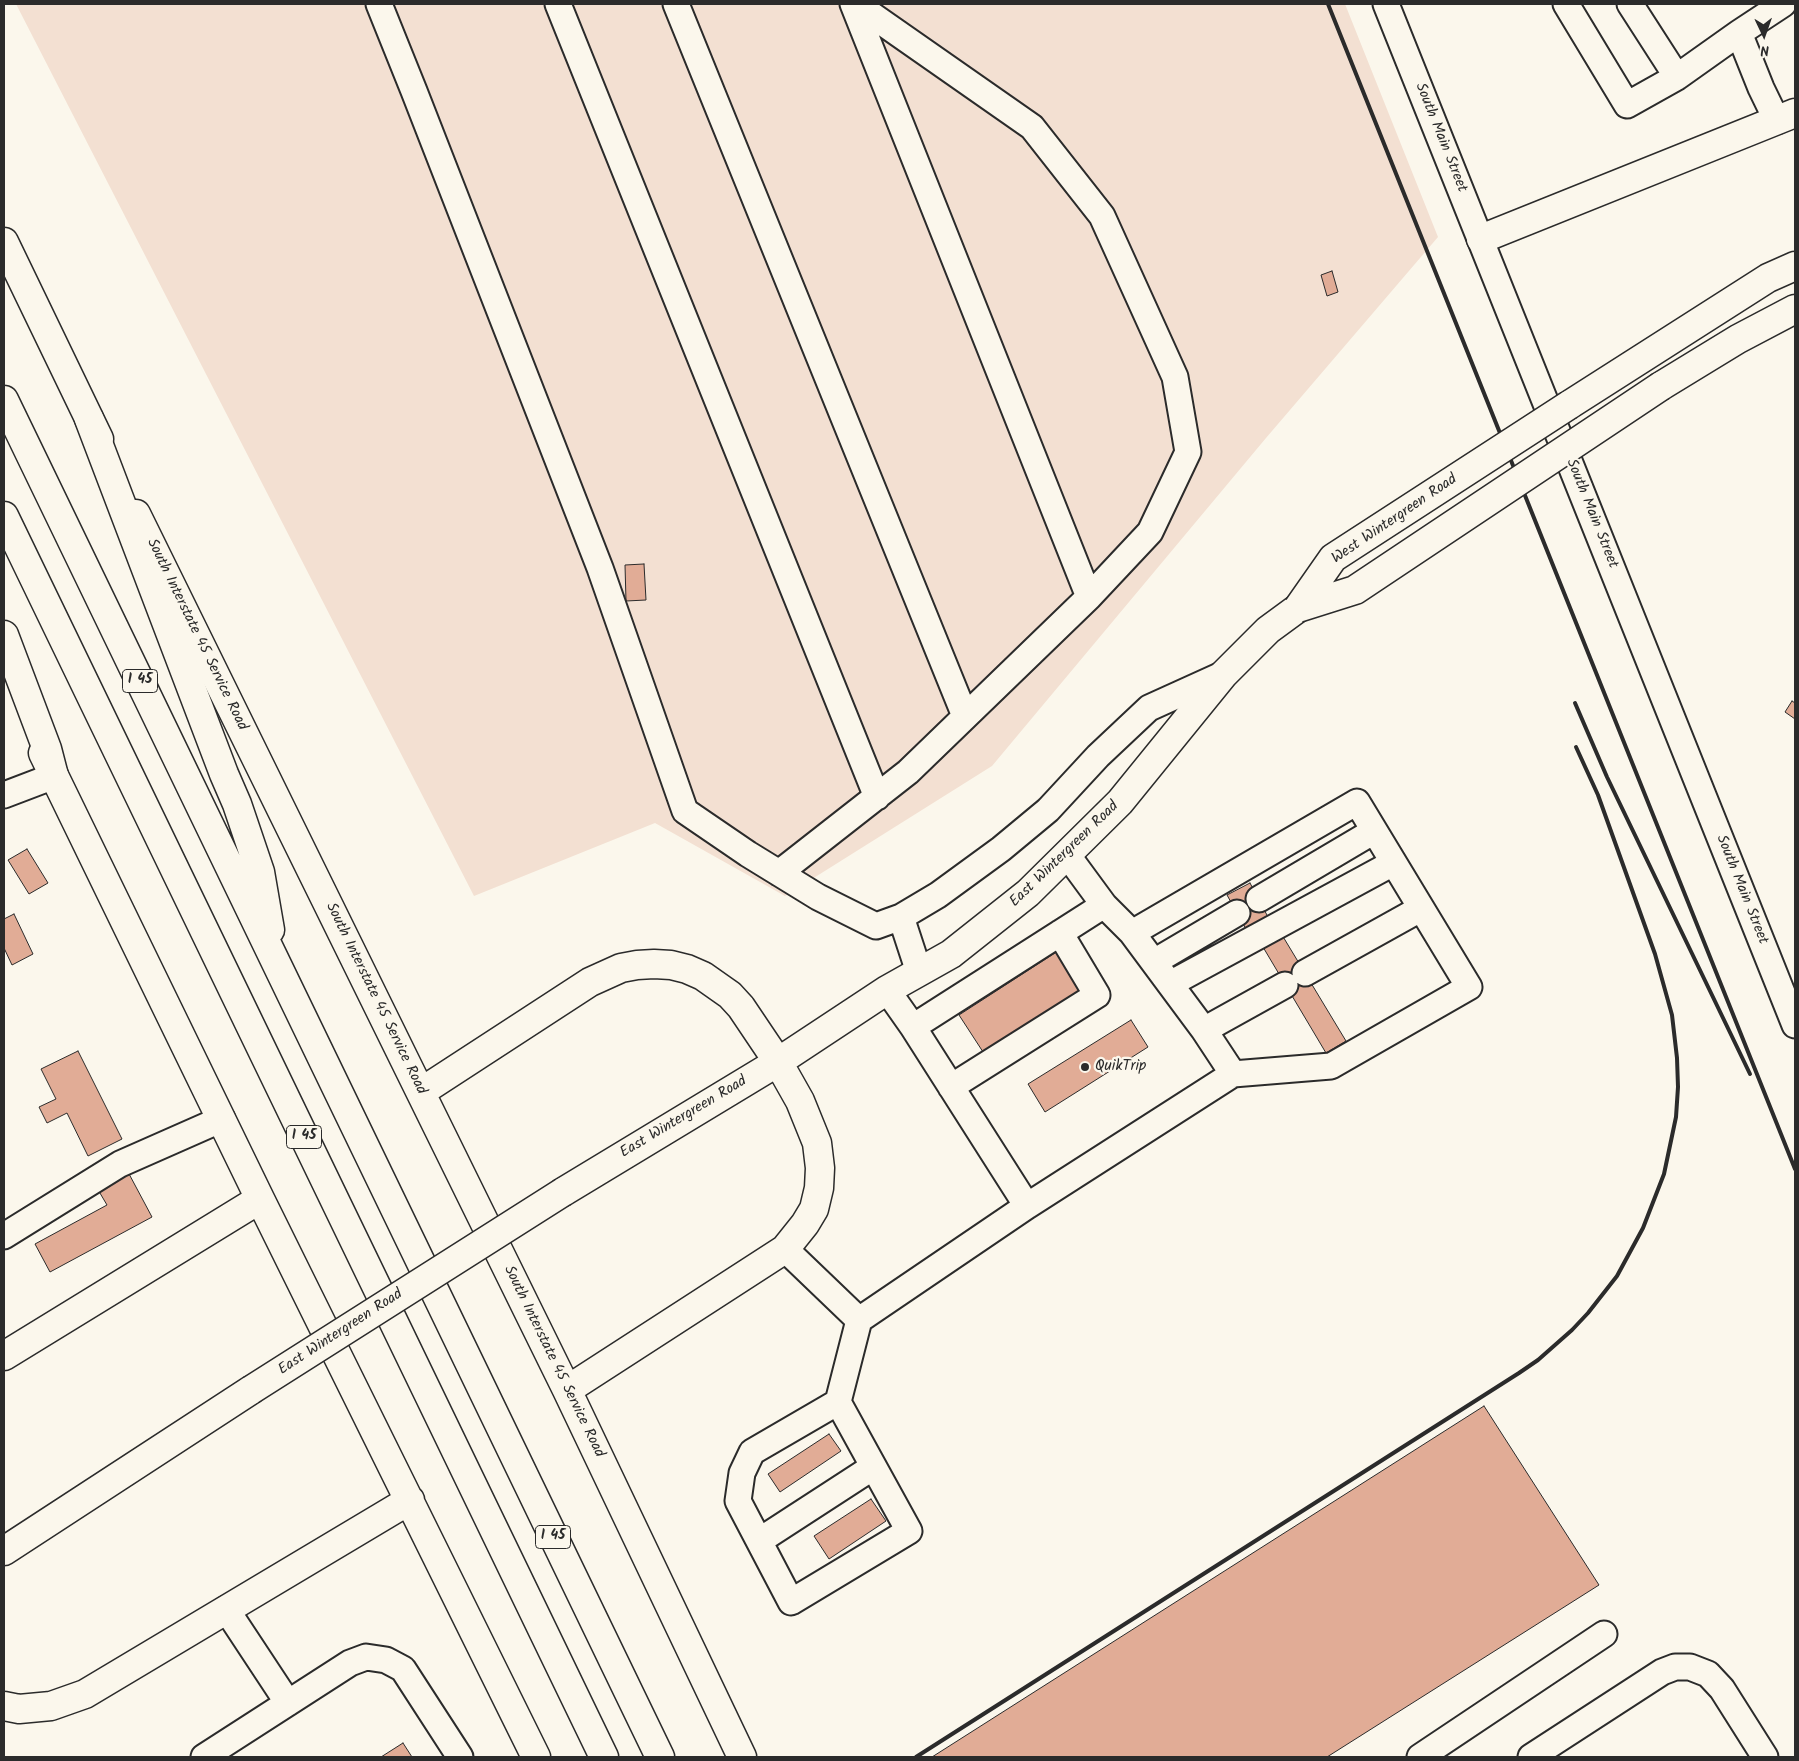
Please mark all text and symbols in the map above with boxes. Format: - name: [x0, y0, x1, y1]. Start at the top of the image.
- north arrow: [1739, 10, 1789, 60]
- text: N: [1760, 39, 1770, 61]
- street label: South Main Street: [1410, 81, 1470, 195]
- street label: South Main Street: [1561, 457, 1621, 571]
- street label: West Wintergreen Road: [1329, 471, 1461, 569]
- street label: South Interstate 45 Service Road: [142, 536, 250, 734]
- road number: I 45: [122, 669, 158, 692]
- street label: East Wintergreen Road: [1007, 798, 1123, 912]
- street label: South Main Street: [1711, 833, 1771, 947]
- street label: South Interstate 45 Service Road: [321, 900, 429, 1098]
- place label: QuikTrip: [1095, 1058, 1146, 1076]
- marker: QuikTrip: [1079, 1061, 1091, 1073]
- street label: East Wintergreen Road: [617, 1073, 751, 1163]
- road number: I 45: [286, 1126, 322, 1148]
- street label: South Interstate 45 Service Road: [499, 1263, 607, 1461]
- street label: East Wintergreen Road: [276, 1286, 406, 1380]
- road number: I 45: [536, 1525, 570, 1548]

